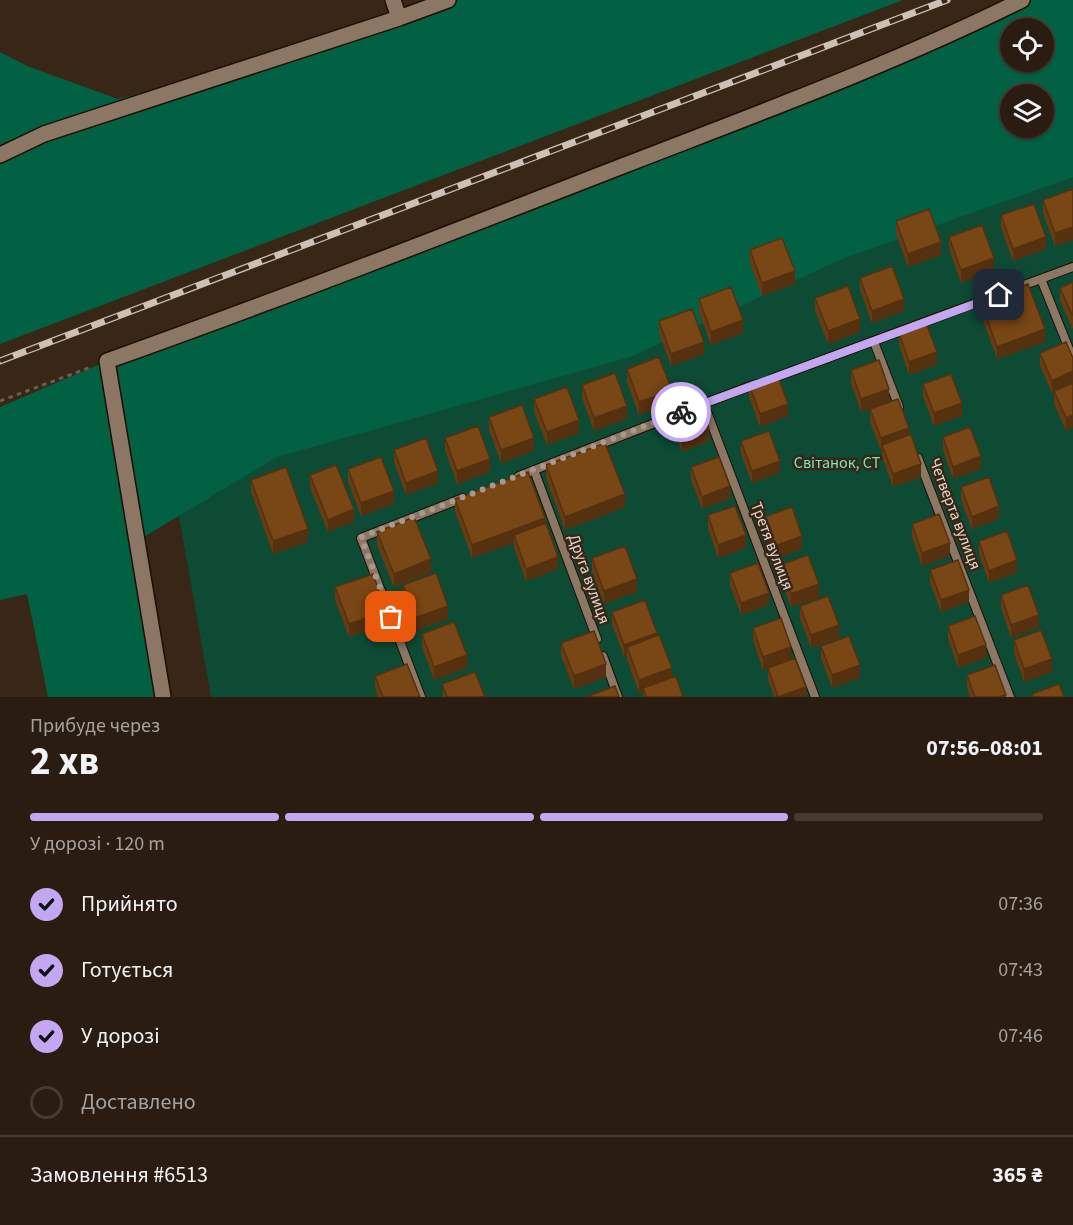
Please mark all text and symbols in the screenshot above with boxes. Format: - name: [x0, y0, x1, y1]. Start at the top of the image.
- map controls: [1000, 18, 1054, 138]
- button: locate: [1000, 18, 1054, 72]
- button: layers: [1000, 84, 1054, 138]
- pin: [973, 269, 1024, 320]
- icon: home: [982, 278, 1015, 311]
- courier: [651, 382, 711, 442]
- icon: bike: [665, 396, 698, 429]
- park label: Світанок, СТ: [794, 452, 881, 474]
- street label: Четверта вулиця: [924, 455, 986, 573]
- street label: Третя вулиця: [745, 499, 799, 593]
- street label: Друга вулиця: [563, 531, 615, 627]
- pin: [365, 591, 416, 642]
- icon: bag: [374, 600, 407, 633]
- text: Прибуде через: [30, 712, 160, 740]
- text: 07:56–08:01: [926, 732, 1043, 764]
- text: 2 хв: [30, 734, 99, 790]
- text: У дорозі · 120 m: [30, 830, 165, 858]
- icon: check: [30, 888, 63, 921]
- text: Прийнято: [81, 888, 178, 920]
- text: 07:36: [998, 890, 1043, 918]
- icon: check: [30, 954, 63, 987]
- text: Готується: [81, 954, 173, 986]
- text: 07:43: [998, 956, 1043, 984]
- icon: check: [30, 1020, 63, 1053]
- text: У дорозі: [81, 1020, 160, 1052]
- text: 07:46: [998, 1022, 1043, 1050]
- text: Доставлено: [81, 1086, 196, 1118]
- text: Замовлення #6513: [30, 1159, 208, 1191]
- text: 365 ₴: [992, 1159, 1043, 1191]

